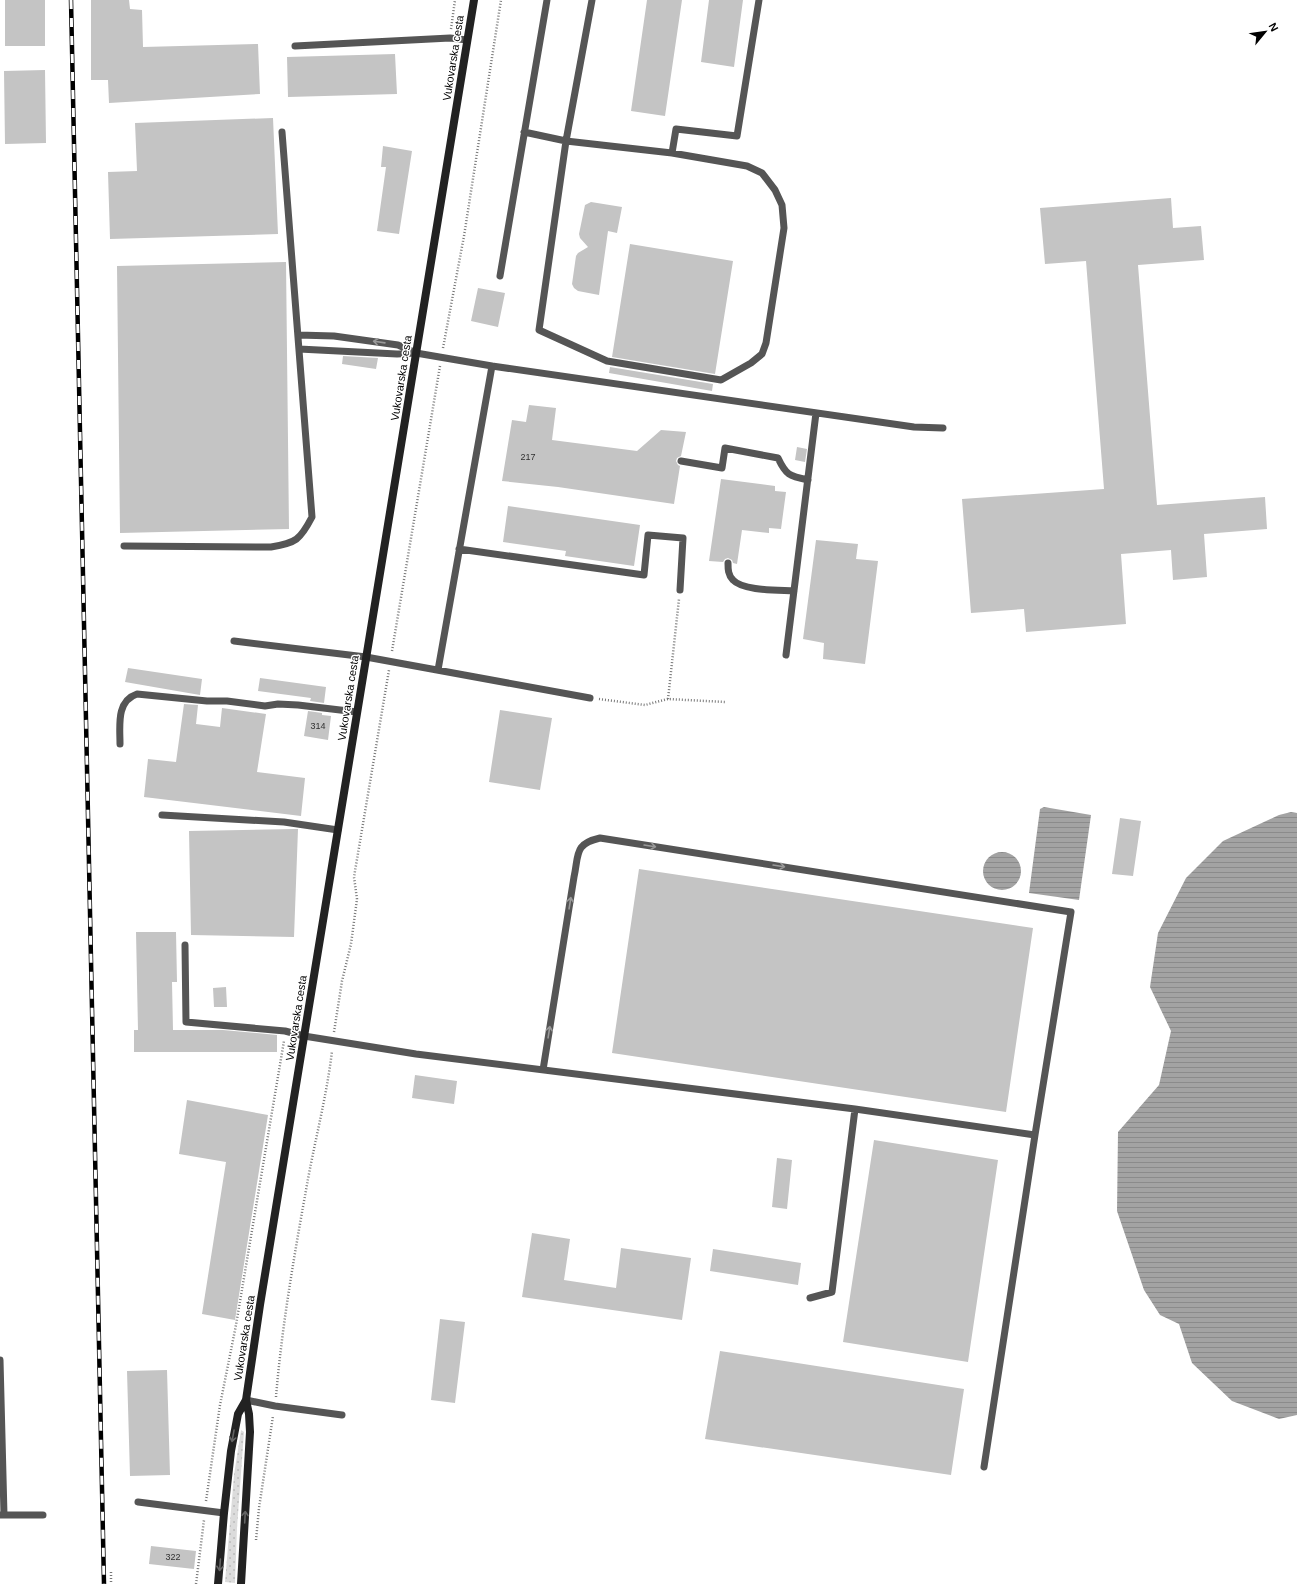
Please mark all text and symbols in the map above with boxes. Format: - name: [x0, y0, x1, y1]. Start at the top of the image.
- north arrow: [1245, 12, 1285, 52]
- street label: Vukovarska cesta: [440, 14, 466, 102]
- text: N: [1267, 21, 1281, 34]
- street label: Vukovarska cesta: [388, 334, 414, 422]
- one-way arrow: [373, 338, 386, 346]
- house number: 217: [520, 452, 536, 462]
- street label: Vukovarska cesta: [335, 654, 361, 742]
- house number: 314: [310, 721, 326, 731]
- one-way arrow: [643, 842, 656, 850]
- one-way arrow: [772, 862, 785, 870]
- one-way arrow: [566, 897, 574, 910]
- street label: Vukovarska cesta: [283, 974, 309, 1062]
- one-way arrow: [545, 1026, 553, 1039]
- street label: Vukovarska cesta: [231, 1294, 257, 1382]
- one-way arrow: [229, 1429, 237, 1442]
- one-way arrow: [241, 1511, 248, 1524]
- house number: 322: [165, 1552, 181, 1562]
- one-way arrow: [216, 1558, 223, 1571]

